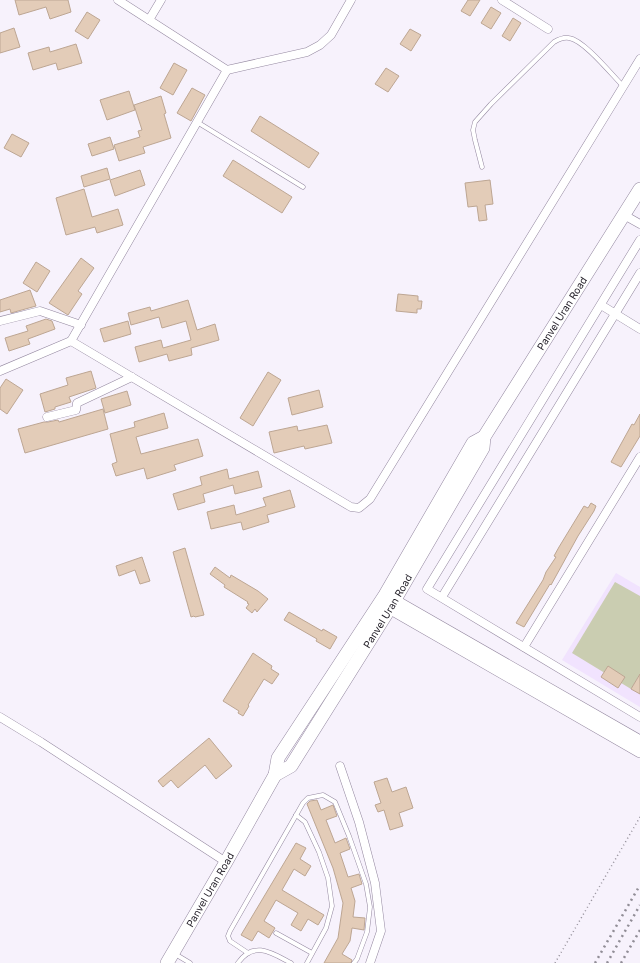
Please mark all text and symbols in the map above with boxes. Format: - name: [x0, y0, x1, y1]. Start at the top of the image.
- street label: Panvel Uran Road: [534, 275, 589, 352]
- street label: Panvel Uran Road: [361, 572, 414, 650]
- street label: Panvel Uran Road: [184, 850, 236, 929]

